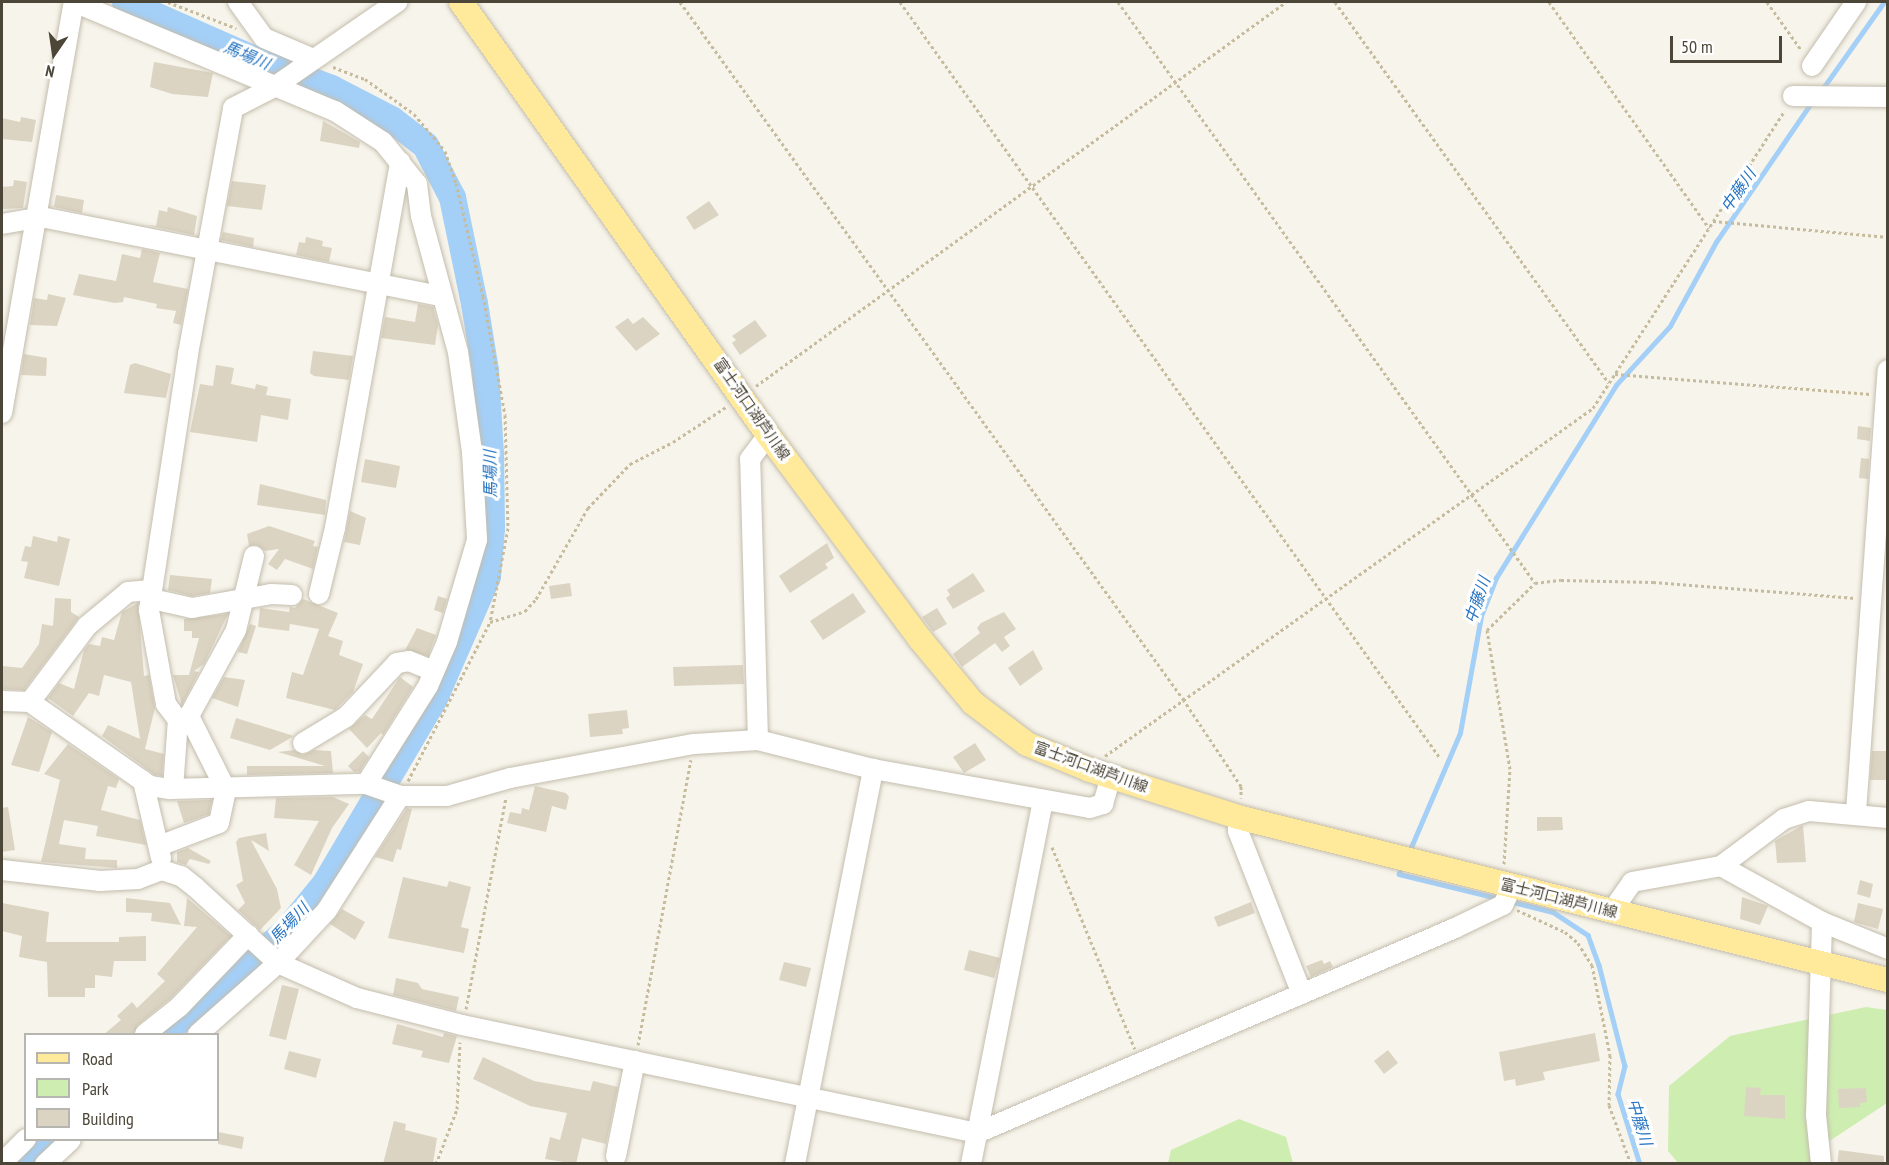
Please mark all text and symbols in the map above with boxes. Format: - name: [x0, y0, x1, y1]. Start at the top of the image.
- north arrow: [24, 24, 84, 84]
- scale bar: [1673, 24, 1786, 62]
- text: 50 m: [1681, 35, 1713, 58]
- water label: 馬場川: [221, 37, 273, 73]
- text: N: [43, 61, 56, 82]
- water label: 中藤川: [1716, 165, 1760, 215]
- street label: 富士河口湖芦川線: [710, 355, 794, 463]
- water label: 馬場川: [480, 450, 500, 498]
- water label: 中藤川: [1460, 574, 1494, 626]
- street label: 富士河口湖芦川線: [1032, 738, 1150, 796]
- street label: 富士河口湖芦川線: [1499, 875, 1619, 921]
- water label: 馬場川: [266, 899, 312, 947]
- legend: [24, 1033, 219, 1141]
- text: Road: [82, 1047, 113, 1070]
- text: Park: [82, 1077, 109, 1100]
- water label: 中藤川: [1624, 1096, 1656, 1148]
- text: Building: [82, 1107, 134, 1130]

